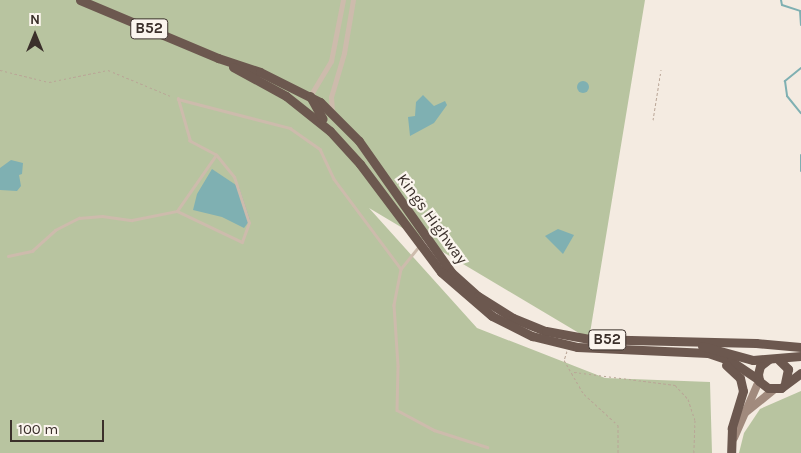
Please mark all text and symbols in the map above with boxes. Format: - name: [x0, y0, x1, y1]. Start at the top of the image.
- north arrow: [10, 10, 60, 60]
- text: N: [30, 11, 40, 28]
- road number: B52: [129, 16, 169, 42]
- street label: Kings Highway: [393, 170, 471, 268]
- road number: B52: [587, 328, 627, 352]
- scale bar: [12, 410, 106, 442]
- text: 100 m: [18, 420, 58, 438]

